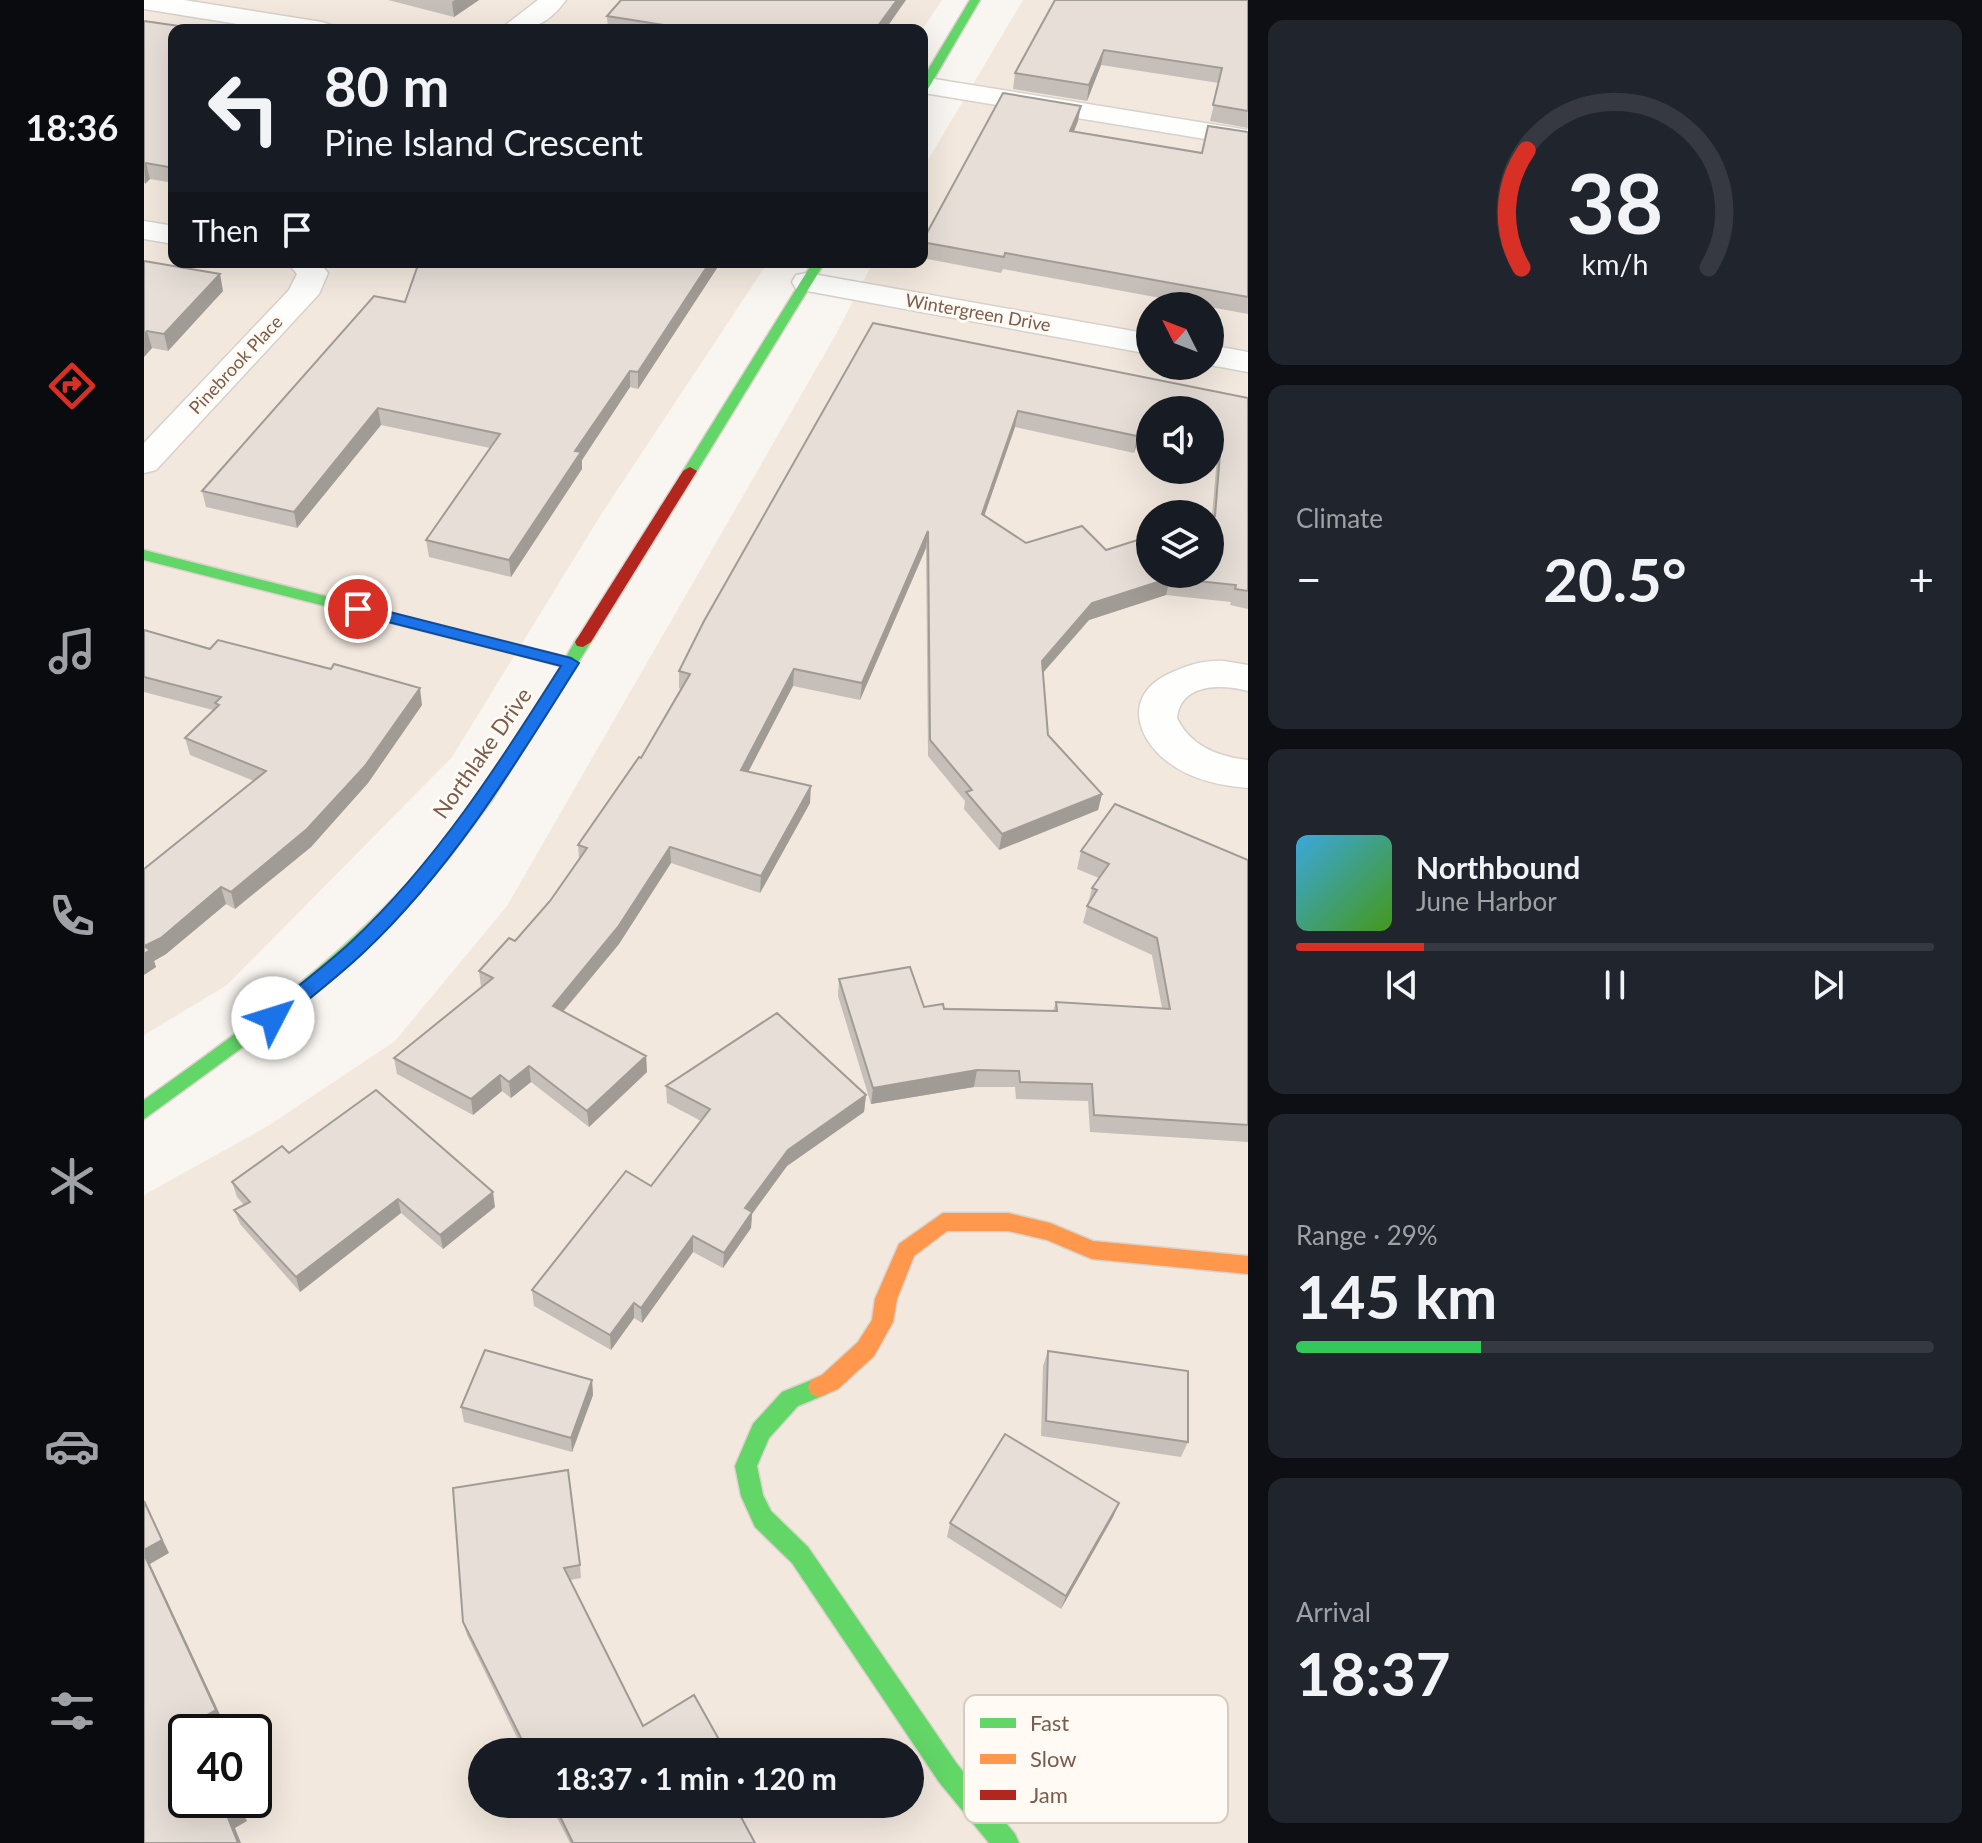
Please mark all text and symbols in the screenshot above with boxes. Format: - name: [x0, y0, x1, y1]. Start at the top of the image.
- text: 80 m: [324, 52, 449, 119]
- icon: left: [192, 56, 296, 160]
- text: 18:36: [26, 105, 118, 149]
- text: Pine Island Crescent: [324, 120, 643, 164]
- text: 38: [1567, 152, 1663, 252]
- icon: arrive: [275, 208, 319, 252]
- text: Then: [192, 212, 259, 248]
- text: km/h: [1582, 247, 1648, 281]
- street label: Wintergreen Drive: [904, 288, 1053, 336]
- north arrow: [1136, 292, 1224, 380]
- map controls: [1136, 292, 1224, 588]
- street label: Pinebrook Place: [184, 310, 287, 418]
- icon: directions: [44, 358, 100, 414]
- button: sound: [1136, 396, 1224, 484]
- button: layers: [1136, 500, 1224, 588]
- text: Climate: [1296, 502, 1383, 534]
- text: 20.5°: [1543, 543, 1687, 615]
- text: −: [1296, 553, 1322, 605]
- text: +: [1908, 553, 1934, 605]
- pin: [324, 575, 392, 643]
- icon: arrive: [336, 587, 380, 631]
- icon: music: [44, 623, 100, 679]
- street label: Northlake Drive: [427, 682, 537, 823]
- text: Northbound: [1416, 849, 1580, 885]
- text: June Harbor: [1416, 885, 1557, 917]
- icon: phone: [44, 888, 100, 944]
- icon: previous: [1380, 963, 1424, 1007]
- icon: pause: [1593, 963, 1637, 1007]
- icon: next: [1806, 963, 1850, 1007]
- position arrow: [231, 976, 315, 1060]
- icon: climate: [44, 1153, 100, 1209]
- text: Range · 29%: [1296, 1219, 1438, 1251]
- text: 145 km: [1296, 1260, 1497, 1332]
- icon: car: [44, 1418, 100, 1474]
- text: Arrival: [1296, 1596, 1371, 1628]
- text: 18:37: [1296, 1637, 1451, 1709]
- icon: filters: [44, 1683, 100, 1739]
- legend: [964, 1695, 1228, 1823]
- text: Fast: [1030, 1709, 1069, 1736]
- speed limit sign: 40: [168, 1714, 272, 1818]
- text: Slow: [1030, 1745, 1077, 1772]
- text: 18:37 · 1 min · 120 m: [555, 1760, 837, 1796]
- text: Jam: [1030, 1781, 1068, 1808]

